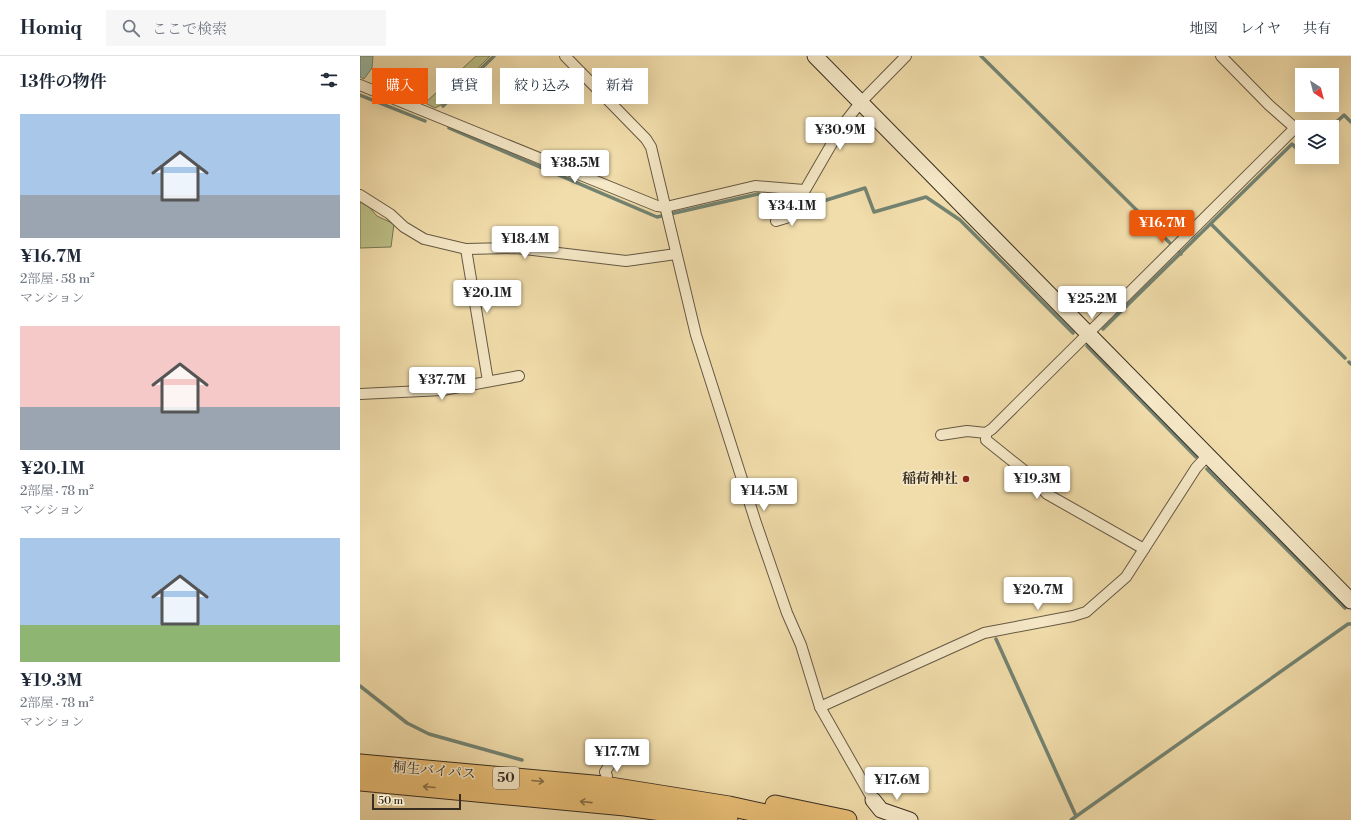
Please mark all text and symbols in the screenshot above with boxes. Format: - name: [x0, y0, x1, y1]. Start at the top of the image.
- search box: [106, 10, 386, 46]
- text: Homiq: [20, 16, 82, 40]
- icon: search: [120, 17, 142, 39]
- text: ここで検索: [152, 20, 227, 39]
- text: 地図: [1190, 20, 1218, 38]
- text: レイヤ: [1240, 20, 1281, 38]
- text: 共有: [1303, 20, 1331, 38]
- chip: 購入: [372, 68, 428, 104]
- chip: 賃貸: [436, 68, 492, 104]
- chip: 絞り込み: [500, 68, 584, 104]
- chip: 新着: [592, 68, 648, 104]
- north arrow: [1295, 68, 1339, 112]
- map controls: [1295, 68, 1339, 164]
- icon: filters: [318, 69, 340, 91]
- text: 13件の物件: [20, 71, 106, 93]
- pin: ¥30.9M: [807, 117, 873, 151]
- button: layers: [1295, 120, 1339, 164]
- text: ¥30.9M: [814, 122, 866, 138]
- icon: home: [144, 140, 216, 212]
- pin: ¥38.5M: [542, 150, 608, 184]
- text: ¥38.5M: [550, 155, 600, 171]
- pin: ¥34.1M: [759, 193, 825, 227]
- text: ¥34.1M: [768, 198, 816, 214]
- pin: ¥16.7M: [1129, 210, 1195, 244]
- text: ¥16.7M: [1138, 215, 1186, 231]
- pin: ¥18.4M: [492, 226, 558, 260]
- text: ¥18.4M: [501, 231, 549, 247]
- text: ¥16.7M: [20, 246, 82, 268]
- text: 2部屋 · 58 m²: [20, 271, 95, 287]
- pin: ¥20.1M: [454, 280, 520, 314]
- text: ¥20.1M: [462, 285, 512, 301]
- pin: ¥25.2M: [1059, 286, 1125, 320]
- text: マンション: [20, 290, 84, 306]
- text: ¥25.2M: [1067, 291, 1117, 307]
- icon: home: [144, 352, 216, 424]
- pin: ¥37.7M: [409, 367, 475, 401]
- text: ¥37.7M: [418, 372, 466, 388]
- text: ¥20.1M: [20, 458, 85, 480]
- pin: ¥19.3M: [1004, 466, 1070, 500]
- place label: 稲荷神社: [902, 470, 958, 488]
- text: ¥19.3M: [1013, 471, 1061, 487]
- marker: 稲荷神社: [961, 474, 971, 484]
- pin: ¥14.5M: [731, 478, 797, 512]
- text: 2部屋 · 78 m²: [20, 483, 94, 499]
- text: ¥14.5M: [740, 483, 788, 499]
- text: マンション: [20, 502, 84, 518]
- icon: home: [144, 564, 216, 636]
- pin: ¥20.7M: [1005, 577, 1071, 611]
- text: ¥20.7M: [1013, 582, 1063, 598]
- text: ¥19.3M: [20, 670, 82, 692]
- text: 2部屋 · 78 m²: [20, 695, 94, 711]
- text: マンション: [20, 714, 84, 730]
- pin: ¥17.7M: [584, 739, 650, 773]
- text: ¥17.7M: [594, 744, 640, 760]
- street label: 桐生バイパス: [392, 758, 476, 784]
- road number: 50: [493, 767, 519, 789]
- pin: ¥17.6M: [864, 767, 930, 801]
- text: ¥17.6M: [874, 772, 920, 788]
- one-way arrow: [531, 777, 544, 784]
- one-way arrow: [423, 783, 436, 790]
- scale bar: [372, 792, 461, 811]
- text: 50 m: [378, 794, 403, 808]
- one-way arrow: [580, 798, 593, 805]

